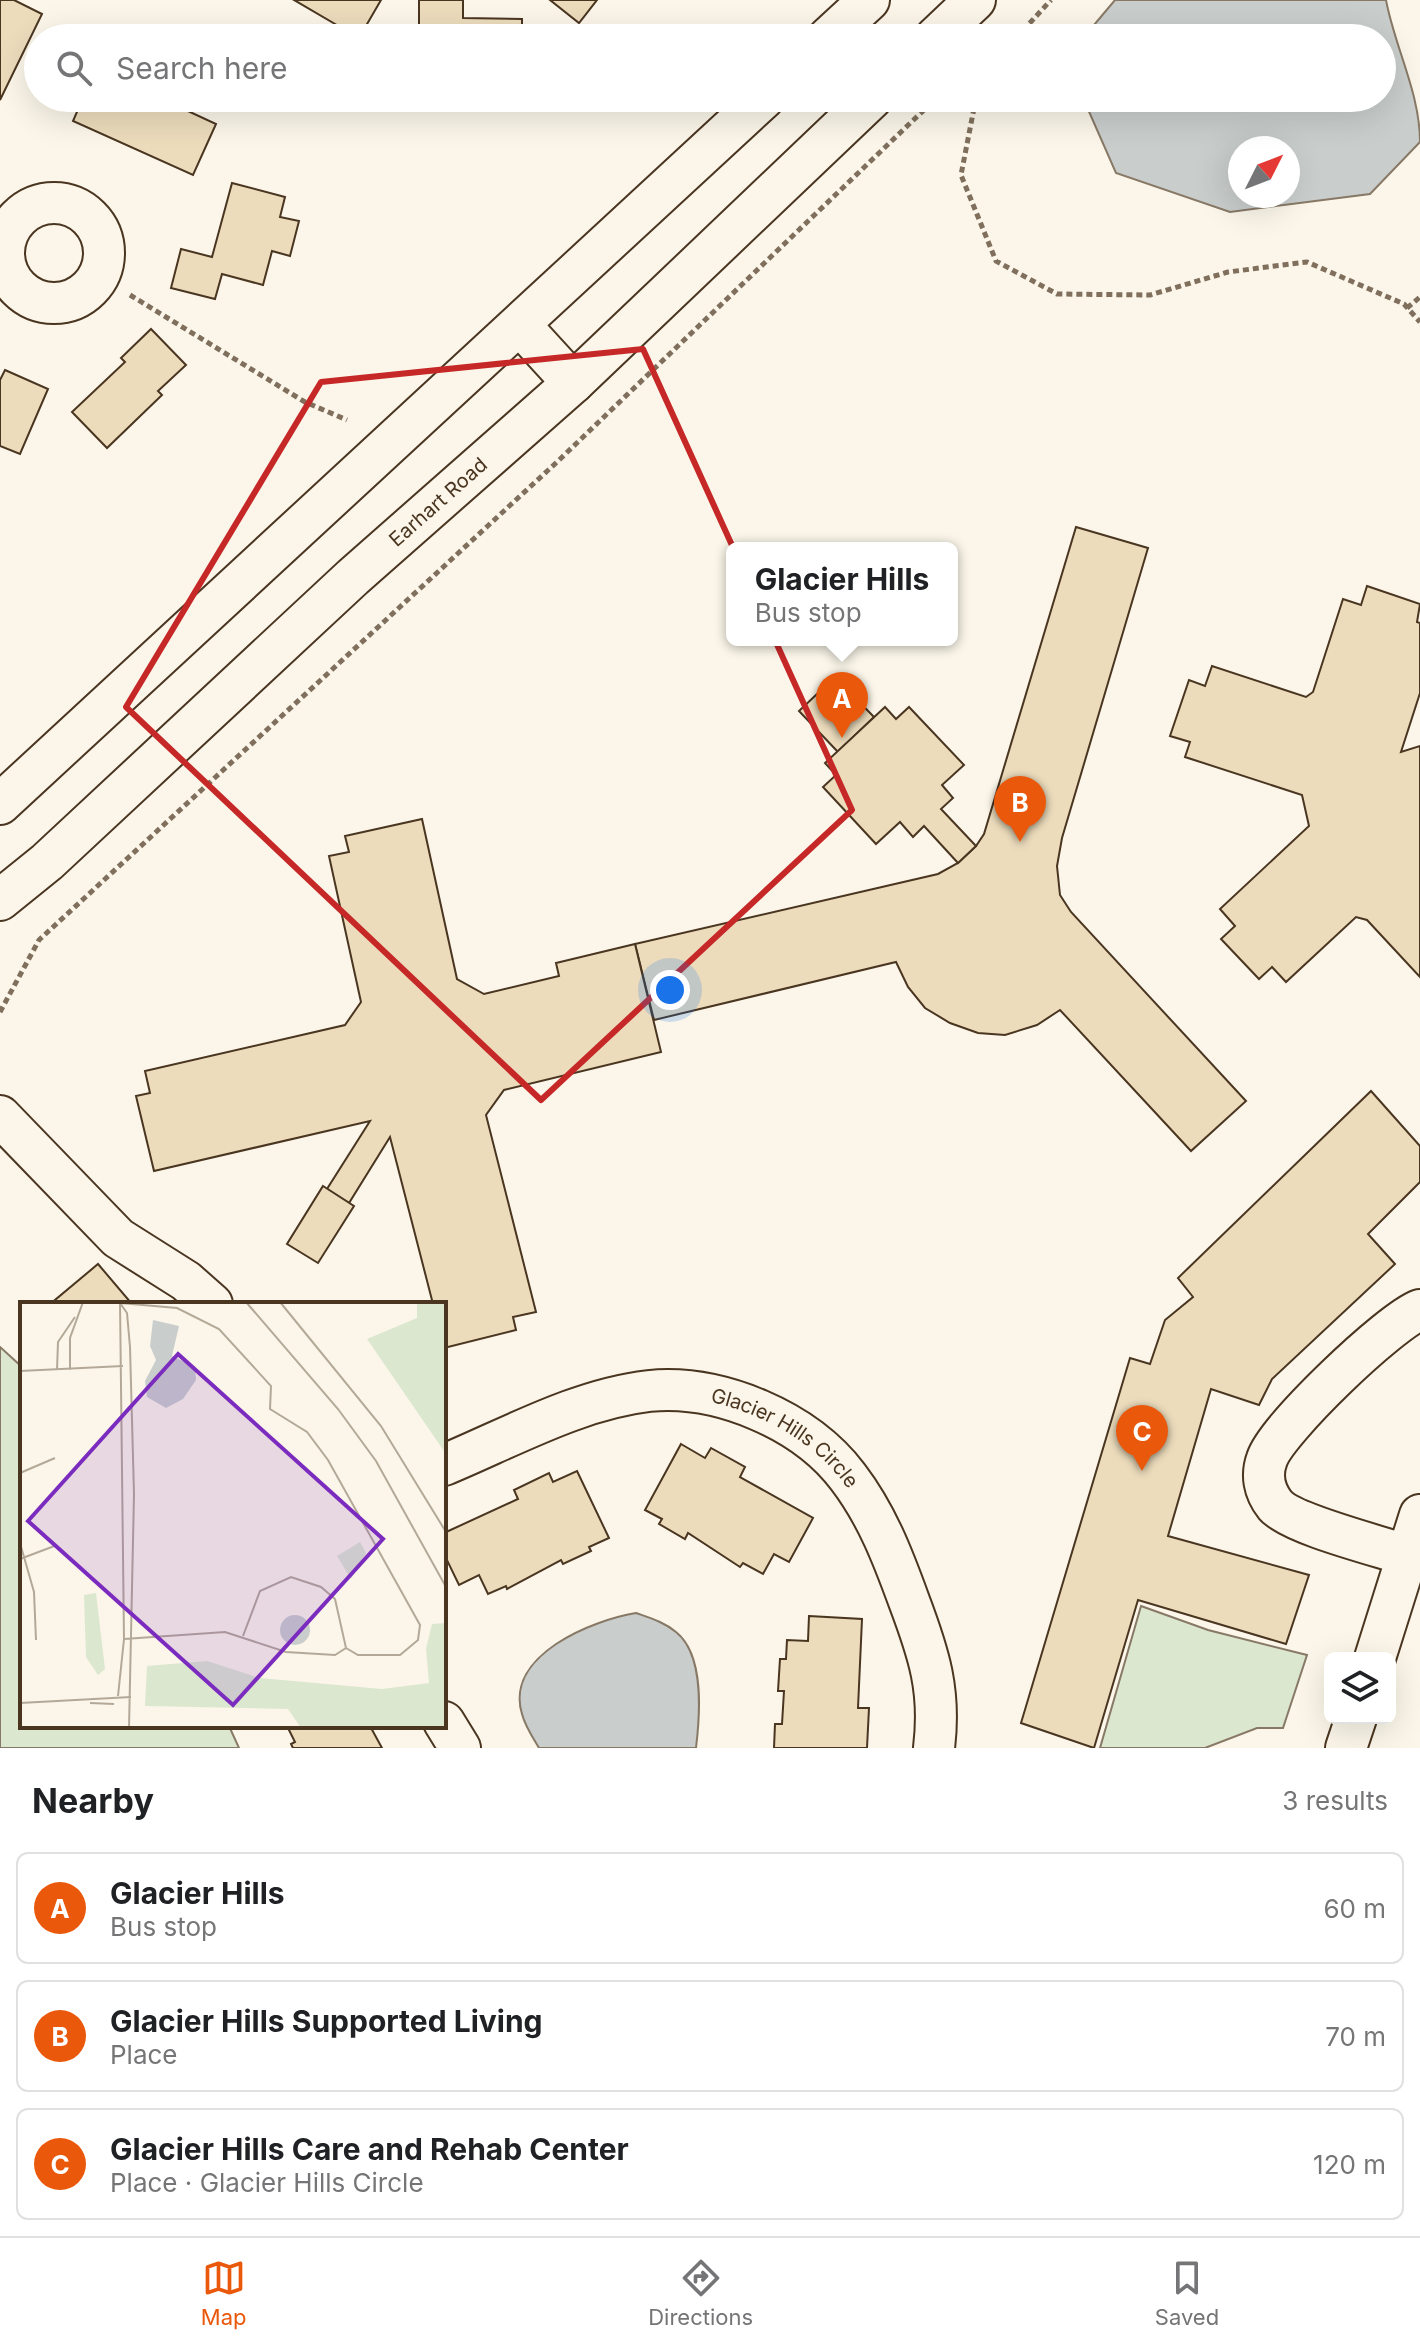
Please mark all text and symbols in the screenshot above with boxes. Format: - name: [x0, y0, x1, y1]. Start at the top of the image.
- search box: [24, 24, 1396, 112]
- icon: search: [52, 46, 96, 90]
- text: Search here: [116, 50, 288, 86]
- north arrow: [1228, 136, 1300, 208]
- street label: Earhart Road: [384, 453, 492, 551]
- popup: [726, 542, 958, 646]
- text: Glacier Hills: [755, 561, 929, 597]
- text: Bus stop: [755, 597, 862, 628]
- pin: A: [816, 672, 868, 738]
- pin: B: [994, 776, 1046, 842]
- your location: [650, 970, 690, 1010]
- inset map: [20, 1302, 446, 1728]
- street label: Glacier Hills Circle: [709, 1383, 864, 1492]
- pin: C: [1116, 1405, 1168, 1471]
- map controls: [1324, 1652, 1396, 1724]
- button: layers: [1324, 1652, 1396, 1724]
- text: Nearby: [32, 1780, 154, 1821]
- text: 3 results: [1282, 1785, 1388, 1816]
- text: Glacier Hills: [110, 1875, 285, 1911]
- text: A: [50, 1893, 70, 1924]
- text: 60 m: [1323, 1893, 1386, 1924]
- text: Bus stop: [110, 1911, 217, 1942]
- text: Glacier Hills Supported Living: [110, 2003, 543, 2039]
- text: B: [51, 2021, 69, 2052]
- text: 70 m: [1325, 2021, 1386, 2052]
- text: Place: [110, 2039, 178, 2070]
- text: Glacier Hills Care and Rehab Center: [110, 2131, 629, 2167]
- text: C: [50, 2149, 70, 2180]
- text: 120 m: [1313, 2149, 1386, 2180]
- text: Place · Glacier Hills Circle: [110, 2167, 424, 2198]
- tab: Map: [201, 2256, 247, 2330]
- tab: Directions: [648, 2256, 753, 2330]
- tab: Saved: [1155, 2256, 1219, 2330]

